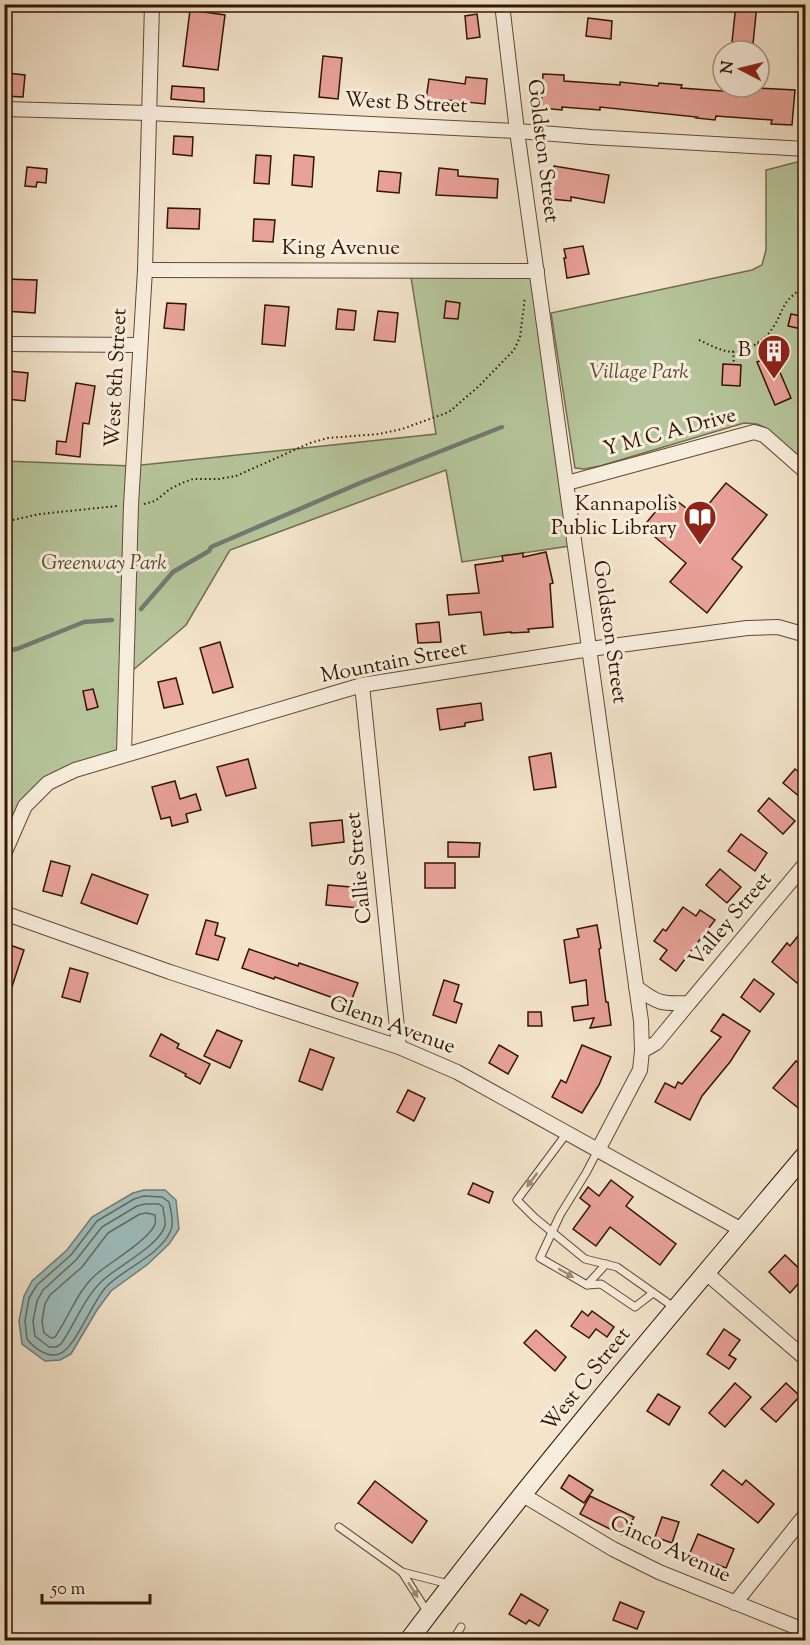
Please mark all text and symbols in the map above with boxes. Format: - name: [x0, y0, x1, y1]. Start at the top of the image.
- north arrow: [711, 39, 771, 99]
- text: N: [716, 60, 741, 75]
- street label: Goldston Street: [518, 78, 566, 224]
- street label: West B Street: [344, 86, 468, 122]
- street label: King Avenue: [282, 234, 400, 264]
- street label: West 8th Street: [98, 307, 136, 449]
- building icon: B: [756, 333, 792, 380]
- place label: B: [738, 336, 751, 366]
- park label: Village Park: [589, 358, 689, 388]
- street label: Y M C A Drive: [600, 401, 740, 465]
- place label: Kannapolis Public Library: [551, 490, 678, 544]
- library icon: Kannapolis Public Library: [682, 499, 718, 546]
- park label: Greenway Park: [41, 549, 167, 579]
- street label: Goldston Street: [584, 559, 634, 705]
- street label: Mountain Street: [318, 634, 470, 692]
- street label: Callie Street: [339, 811, 381, 925]
- street label: Valley Street: [682, 866, 780, 974]
- street label: Glenn Avenue: [325, 989, 459, 1063]
- one-way arrow: [527, 1172, 539, 1187]
- one-way arrow: [557, 1267, 574, 1277]
- street label: West C Street: [536, 1321, 638, 1439]
- street label: Cinco Avenue: [605, 1509, 735, 1591]
- scale bar: [42, 1567, 150, 1605]
- text: 50 m: [50, 1577, 86, 1603]
- one-way arrow: [407, 1581, 419, 1597]

